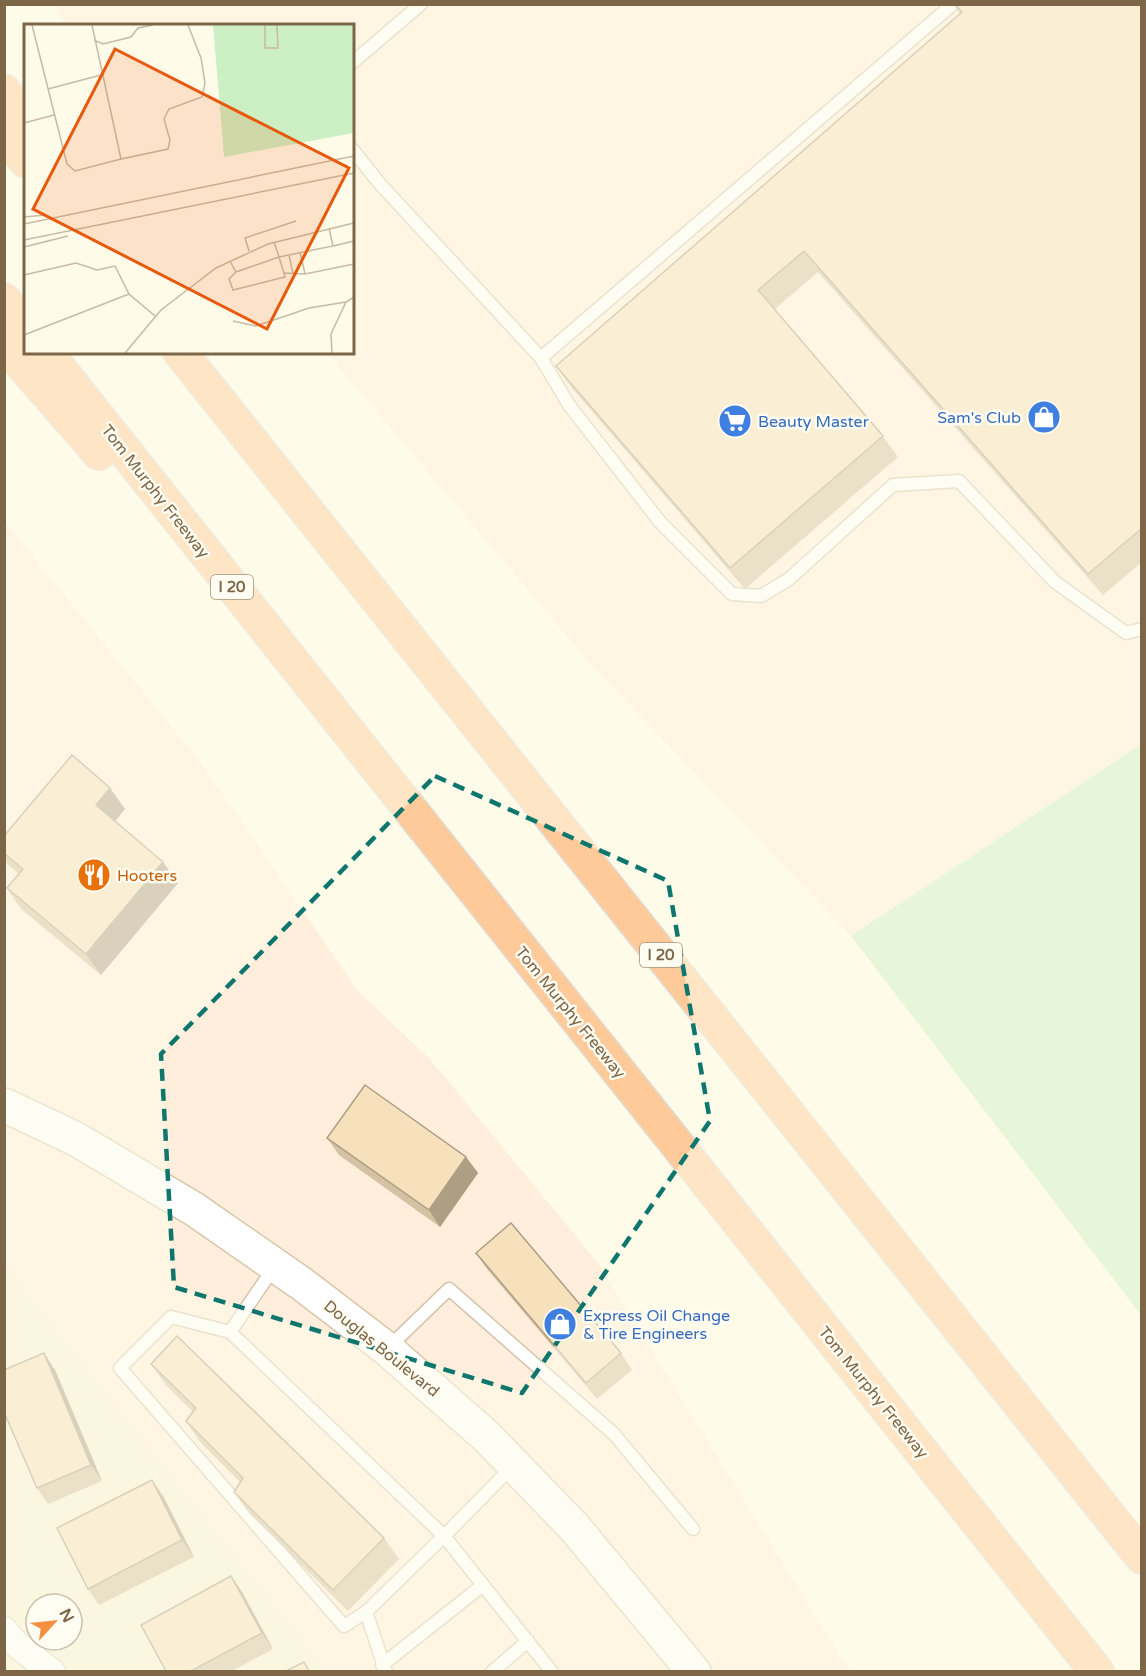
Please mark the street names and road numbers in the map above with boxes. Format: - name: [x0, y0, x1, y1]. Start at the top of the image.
- street label: Tom Murphy Freeway: [97, 421, 214, 563]
- road number: I 20: [211, 575, 253, 599]
- street label: Tom Murphy Freeway: [511, 943, 630, 1083]
- road number: I 20: [640, 943, 682, 967]
- street label: Douglas Boulevard: [320, 1296, 443, 1402]
- street label: Tom Murphy Freeway: [814, 1323, 933, 1463]

